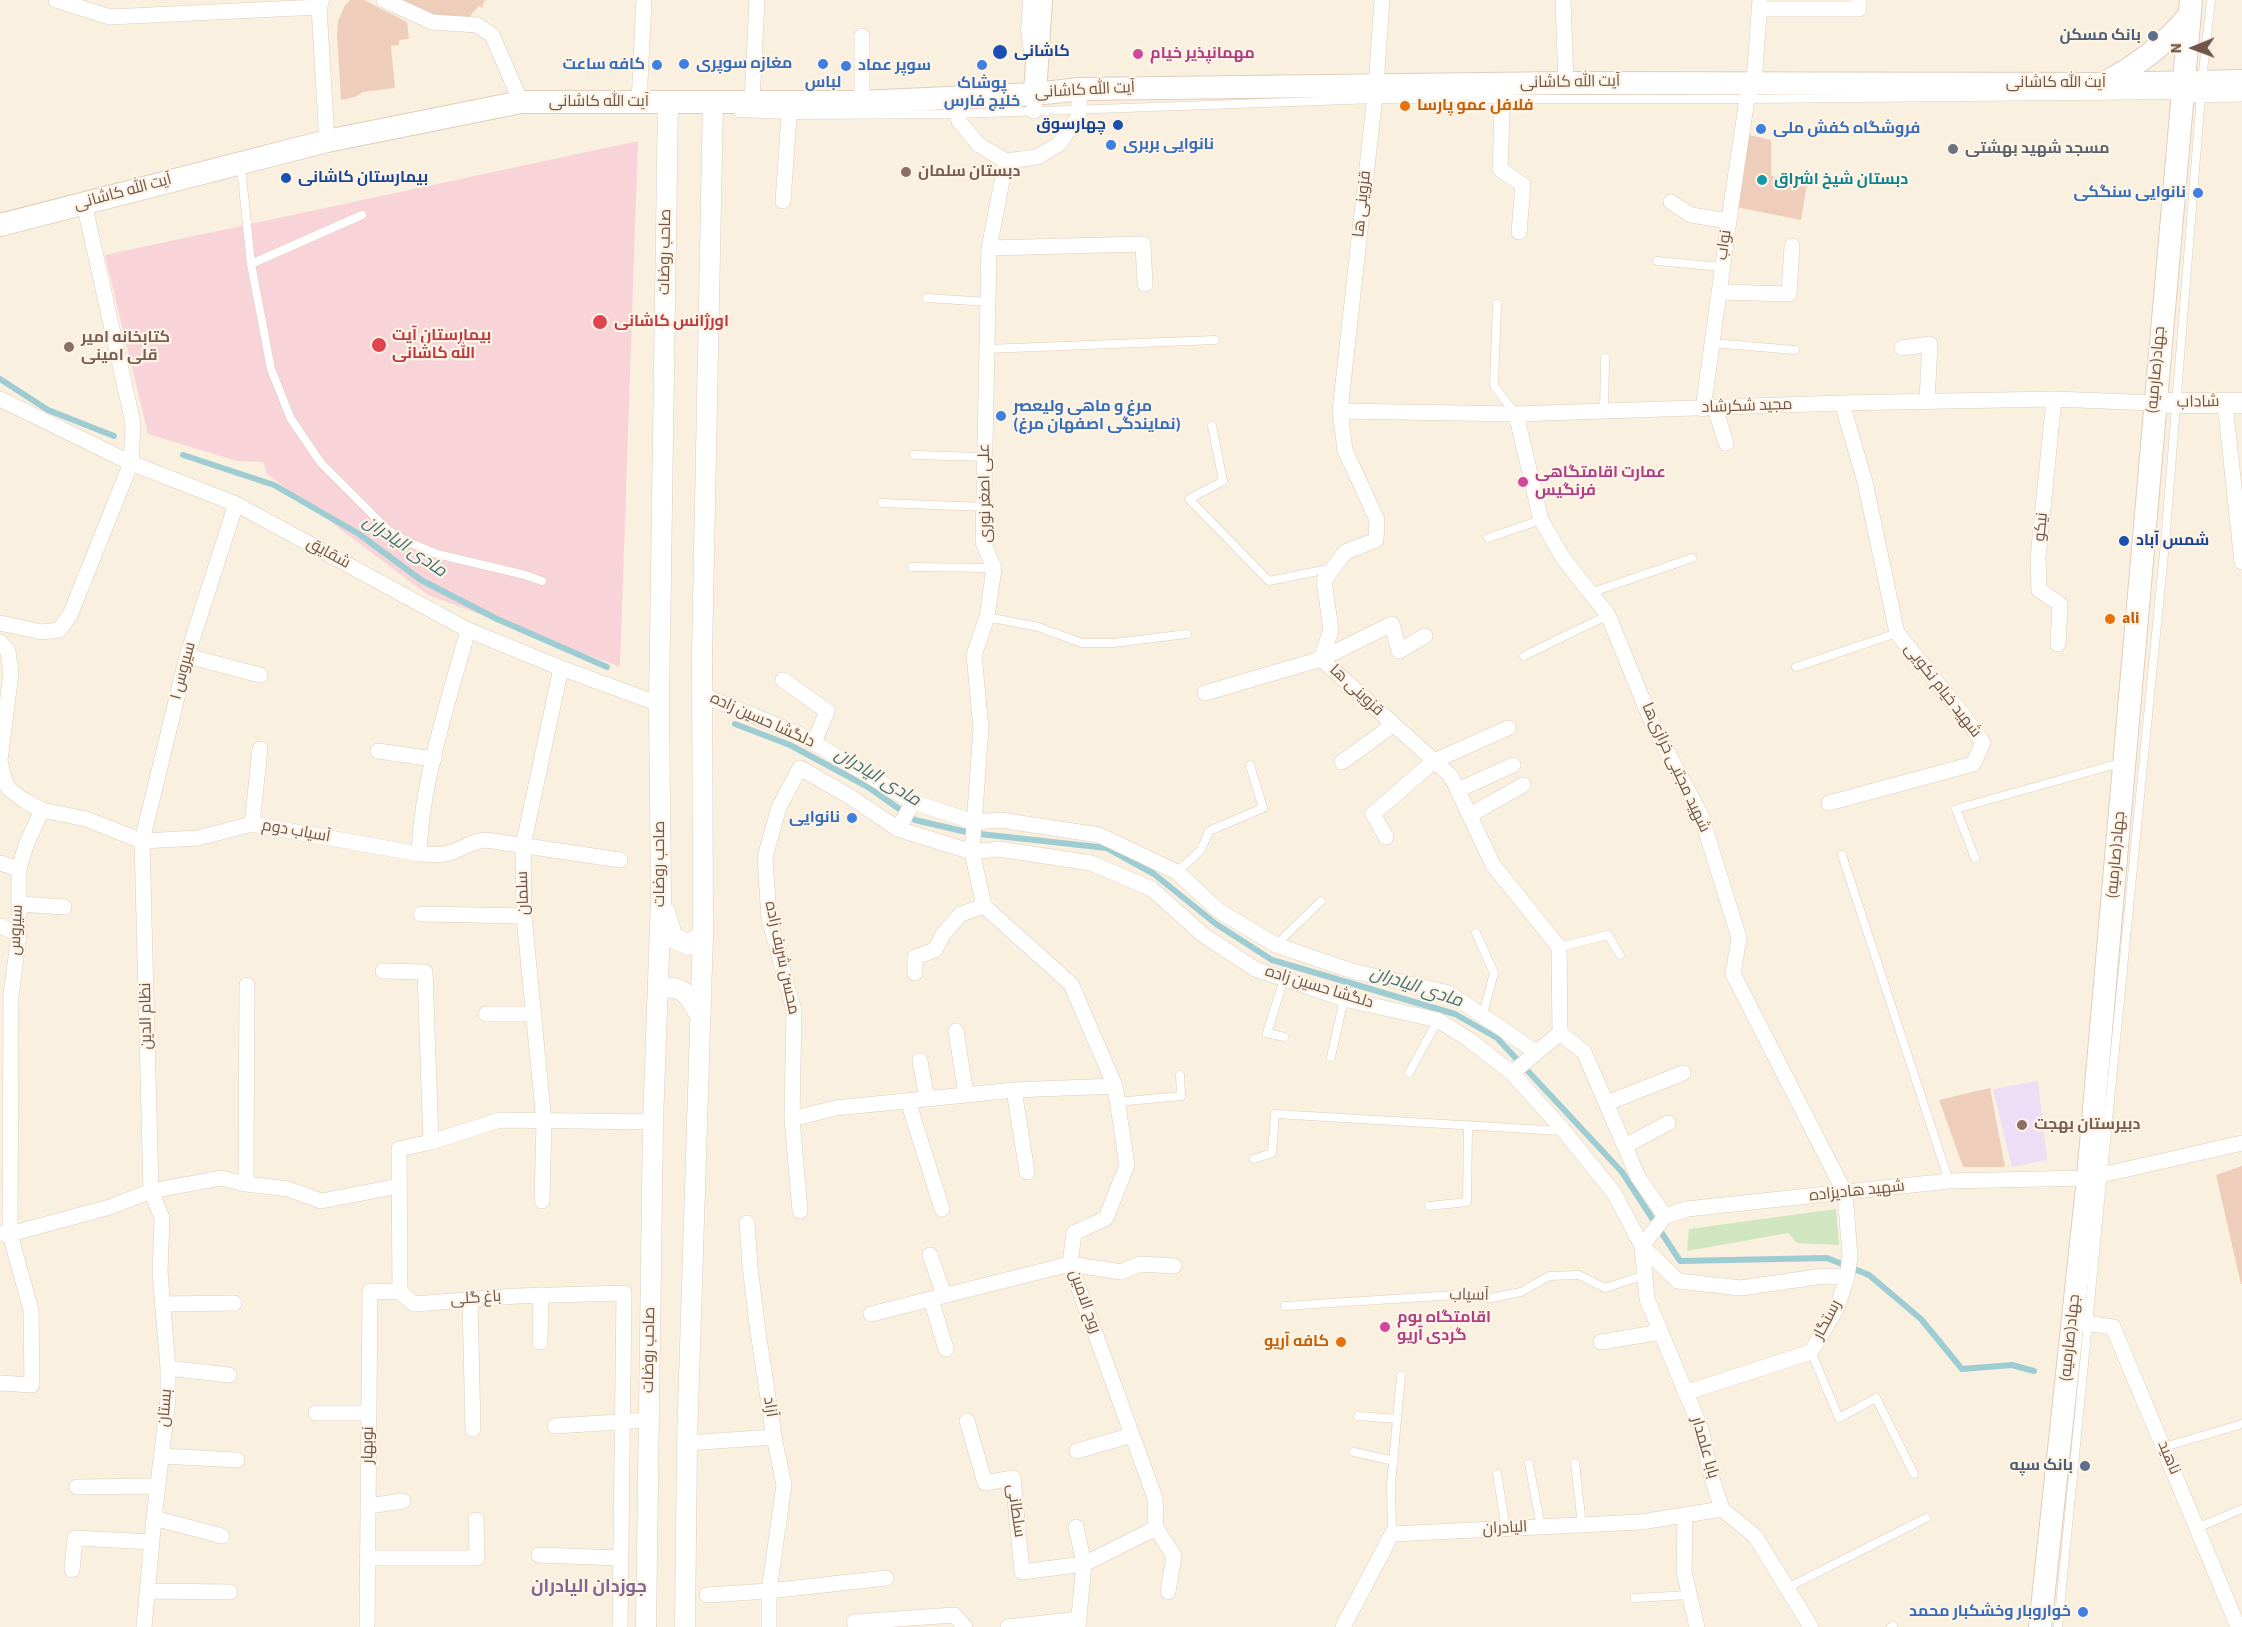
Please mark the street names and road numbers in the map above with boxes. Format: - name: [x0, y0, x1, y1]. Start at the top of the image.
- street label: آیت الله کاشانی: [1520, 73, 1620, 93]
- street label: آیت الله کاشانی: [2006, 73, 2106, 93]
- street label: آیت الله کاشانی: [1034, 79, 1136, 103]
- street label: آیت الله کاشانی: [549, 92, 649, 112]
- street label: قزوینی ها: [1350, 170, 1376, 238]
- street label: آیت الله کاشانی: [72, 171, 174, 215]
- street label: صاحب روضات: [656, 209, 676, 295]
- street label: نواب: [1713, 229, 1737, 261]
- street label: جهاد(صارمیه): [2144, 325, 2170, 415]
- street label: شاداب: [2177, 393, 2219, 413]
- street label: مجید شکرشاد: [1701, 396, 1793, 418]
- street label: علی اصغر نوری: [976, 443, 996, 543]
- street label: نیکو: [2031, 512, 2053, 542]
- street label: شقایق: [303, 534, 353, 574]
- street label: سیروس ۱: [167, 640, 201, 702]
- street label: شهید خیام نکویی: [1899, 640, 1985, 742]
- street label: قزوینی ها: [1325, 661, 1387, 721]
- street label: دلگشا حسین زاده: [707, 689, 817, 753]
- street label: شهید مجتبی خرازی‌ها: [1637, 700, 1713, 836]
- street label: جهاد(صارمیه): [2104, 810, 2130, 900]
- street label: آسیاب دوم: [260, 817, 332, 847]
- street label: صاحب روضات: [650, 821, 670, 907]
- street label: سلمان: [514, 871, 534, 915]
- street label: محسن شریف زاده: [760, 900, 802, 1016]
- street label: سیروس: [6, 904, 28, 956]
- street label: دلگشا حسین زاده: [1262, 962, 1376, 1014]
- street label: نظام الدین: [137, 982, 157, 1050]
- street label: شهید هادیزاده: [1808, 1177, 1906, 1207]
- street label: روح الامین: [1064, 1268, 1104, 1336]
- street label: آسیاب: [1449, 1286, 1489, 1306]
- street label: باغ گلی: [450, 1288, 502, 1310]
- street label: جهاد(صارمیه): [2057, 1293, 2085, 1383]
- street label: رستگار: [1810, 1297, 1846, 1343]
- street label: صاحب روضات: [640, 1307, 660, 1393]
- street label: بستان: [155, 1388, 177, 1428]
- street label: آزاد: [758, 1395, 780, 1419]
- street label: بابا علمدار: [1686, 1415, 1722, 1481]
- street label: نوبهار: [359, 1426, 379, 1464]
- street label: ناهید: [2152, 1438, 2184, 1478]
- street label: سلطانی: [1002, 1483, 1028, 1539]
- street label: الیادران: [1482, 1518, 1528, 1540]

